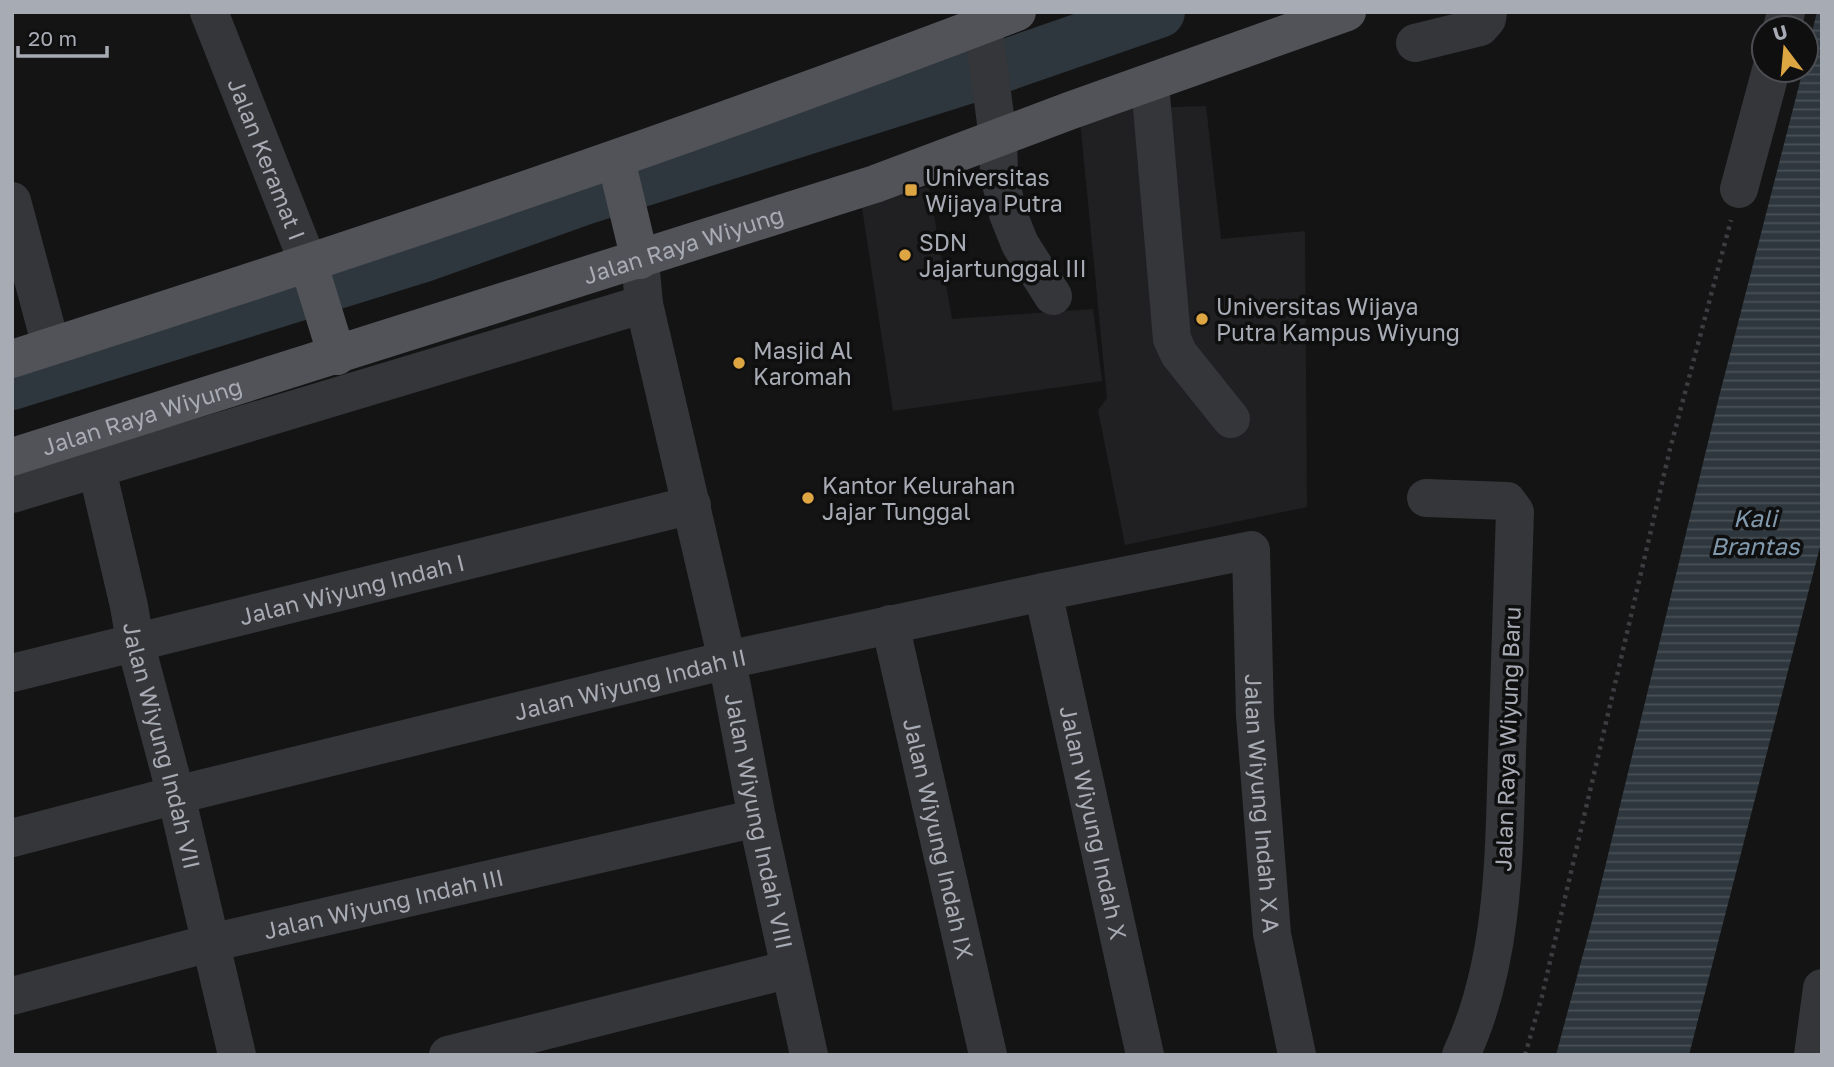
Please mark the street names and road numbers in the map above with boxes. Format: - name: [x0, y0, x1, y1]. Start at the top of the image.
- street label: Jalan Keramat I: [222, 74, 312, 244]
- street label: Jalan Raya Wiyung: [580, 200, 787, 289]
- street label: Jalan Raya Wiyung: [38, 371, 245, 461]
- street label: Jalan Wiyung Indah I: [236, 548, 467, 630]
- street label: Jalan Raya Wiyung Baru: [1488, 606, 1526, 872]
- street label: Jalan Wiyung Indah VII: [118, 620, 207, 872]
- street label: Jalan Wiyung Indah II: [511, 642, 749, 726]
- street label: Jalan Wiyung Indah X A: [1240, 673, 1286, 934]
- street label: Jalan Wiyung Indah VIII: [720, 691, 799, 952]
- street label: Jalan Wiyung Indah X: [1054, 703, 1133, 942]
- street label: Jalan Wiyung Indah IX: [898, 715, 980, 962]
- street label: Jalan Wiyung Indah III: [261, 862, 506, 944]

